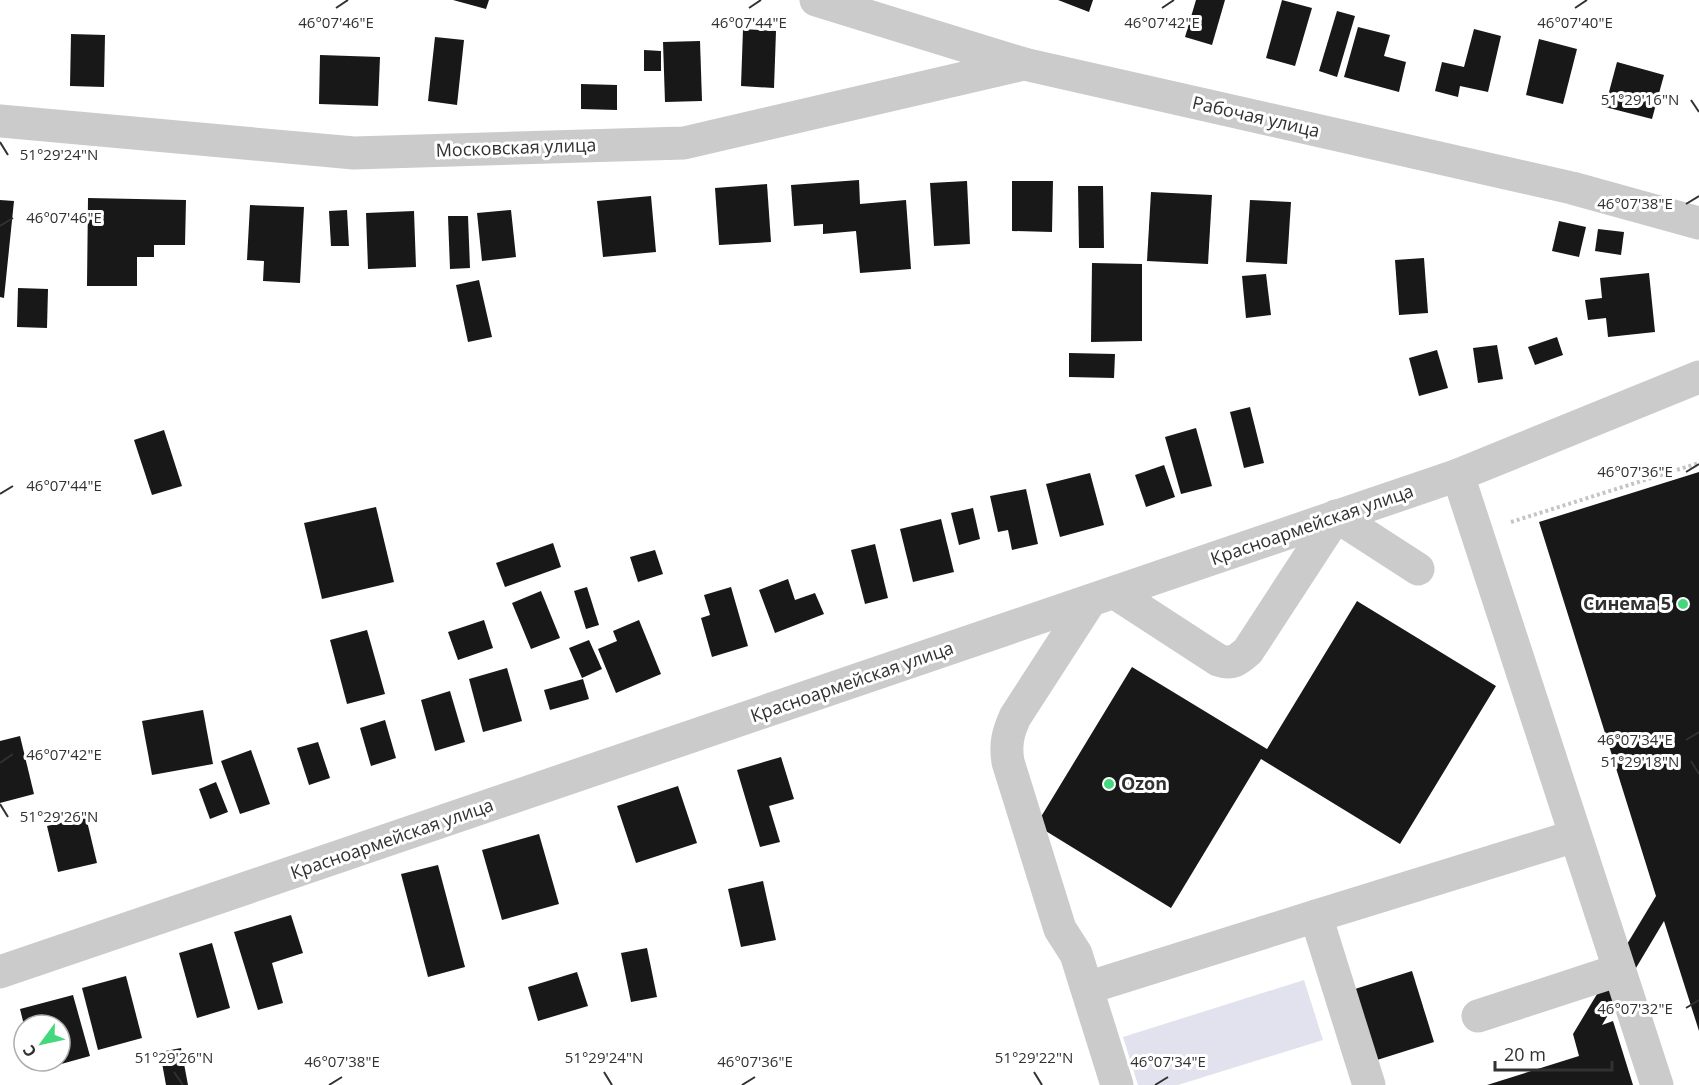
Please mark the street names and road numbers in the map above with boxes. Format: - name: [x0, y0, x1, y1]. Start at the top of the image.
- street label: Рабочая улица: [1190, 90, 1322, 142]
- street label: Московская улица: [435, 132, 597, 162]
- street label: Красноармейская улица: [1207, 478, 1416, 570]
- street label: Красноармейская улица: [747, 635, 956, 727]
- street label: Красноармейская улица: [287, 792, 496, 884]

